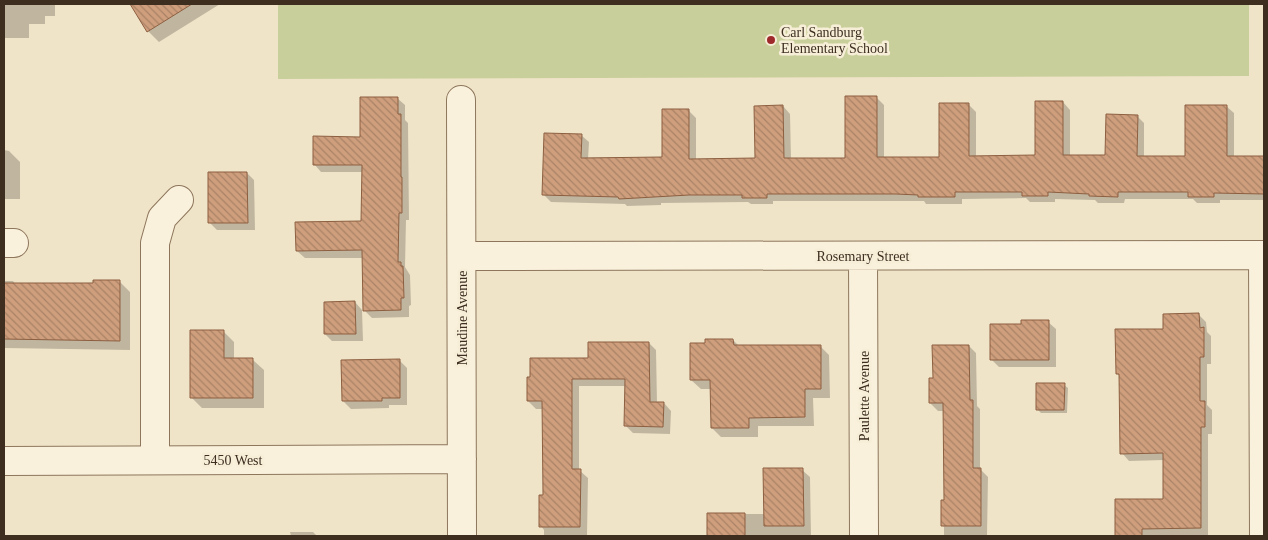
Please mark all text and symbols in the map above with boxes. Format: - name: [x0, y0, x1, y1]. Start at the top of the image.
- place label: Carl Sandburg Elementary School: [781, 25, 888, 56]
- marker: Carl Sandburg Elementary School: [765, 34, 777, 46]
- street label: Rosemary Street: [817, 249, 910, 264]
- street label: Maudine Avenue: [455, 271, 470, 366]
- street label: Paulette Avenue: [857, 351, 872, 441]
- street label: 5450 West: [204, 453, 263, 468]

